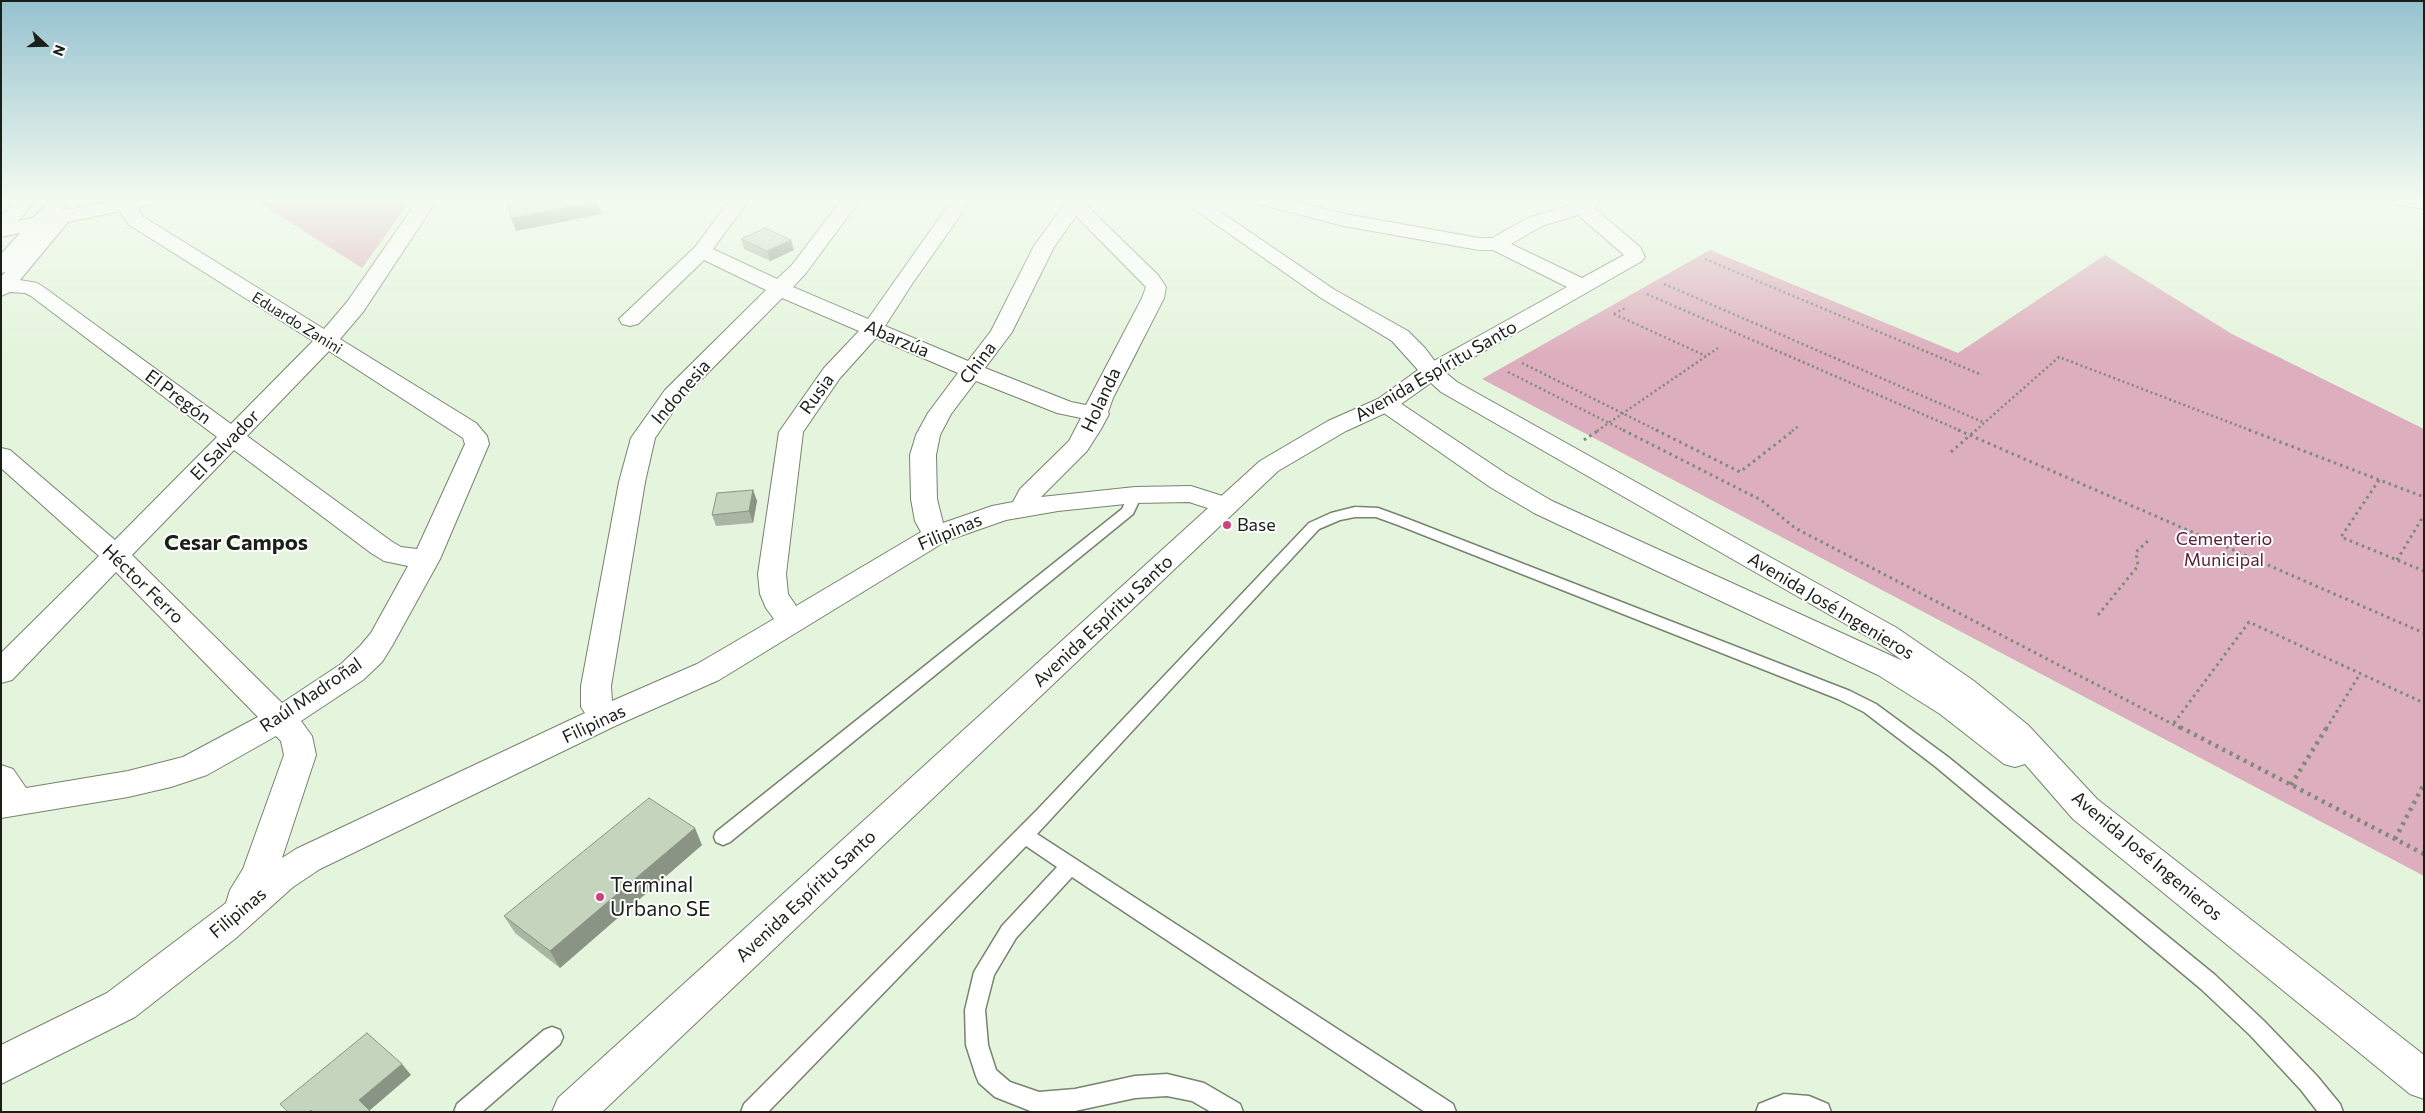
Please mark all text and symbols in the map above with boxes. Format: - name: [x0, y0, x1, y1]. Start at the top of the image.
- north arrow: [20, 20, 70, 70]
- text: N: [50, 43, 69, 59]
- street label: Eduardo Zanini: [249, 288, 345, 358]
- street label: Abarzúa: [861, 316, 933, 362]
- street label: Avenida Espíritu Santo: [1351, 316, 1521, 426]
- street label: China: [955, 338, 1001, 388]
- street label: Indonesia: [647, 355, 715, 429]
- street label: Holanda: [1077, 364, 1125, 436]
- street label: El Pregón: [141, 365, 215, 429]
- street label: Rusia: [795, 370, 839, 418]
- street label: El Salvador: [186, 405, 264, 485]
- street label: Filipinas: [915, 509, 985, 555]
- place label: Base: [1237, 514, 1276, 536]
- marker: Base: [1221, 519, 1233, 531]
- park label: Cementerio Municipal: [2176, 528, 2272, 570]
- district label: Cesar Campos: [164, 530, 308, 556]
- street label: Héctor Ferro: [98, 540, 188, 628]
- street label: Avenida José Ingenieros: [1744, 548, 1918, 664]
- street label: Avenida Espíritu Santo: [1029, 551, 1177, 691]
- street label: Raúl Madroñal: [256, 653, 366, 737]
- street label: Filipinas: [559, 700, 629, 748]
- street label: Avenida José Ingenieros: [2067, 787, 2227, 925]
- street label: Avenida Espíritu Santo: [732, 826, 880, 966]
- place label: Terminal Urbano SE: [610, 872, 711, 922]
- street label: Filipinas: [205, 883, 271, 943]
- marker: Terminal Urbano SE: [594, 891, 606, 903]

